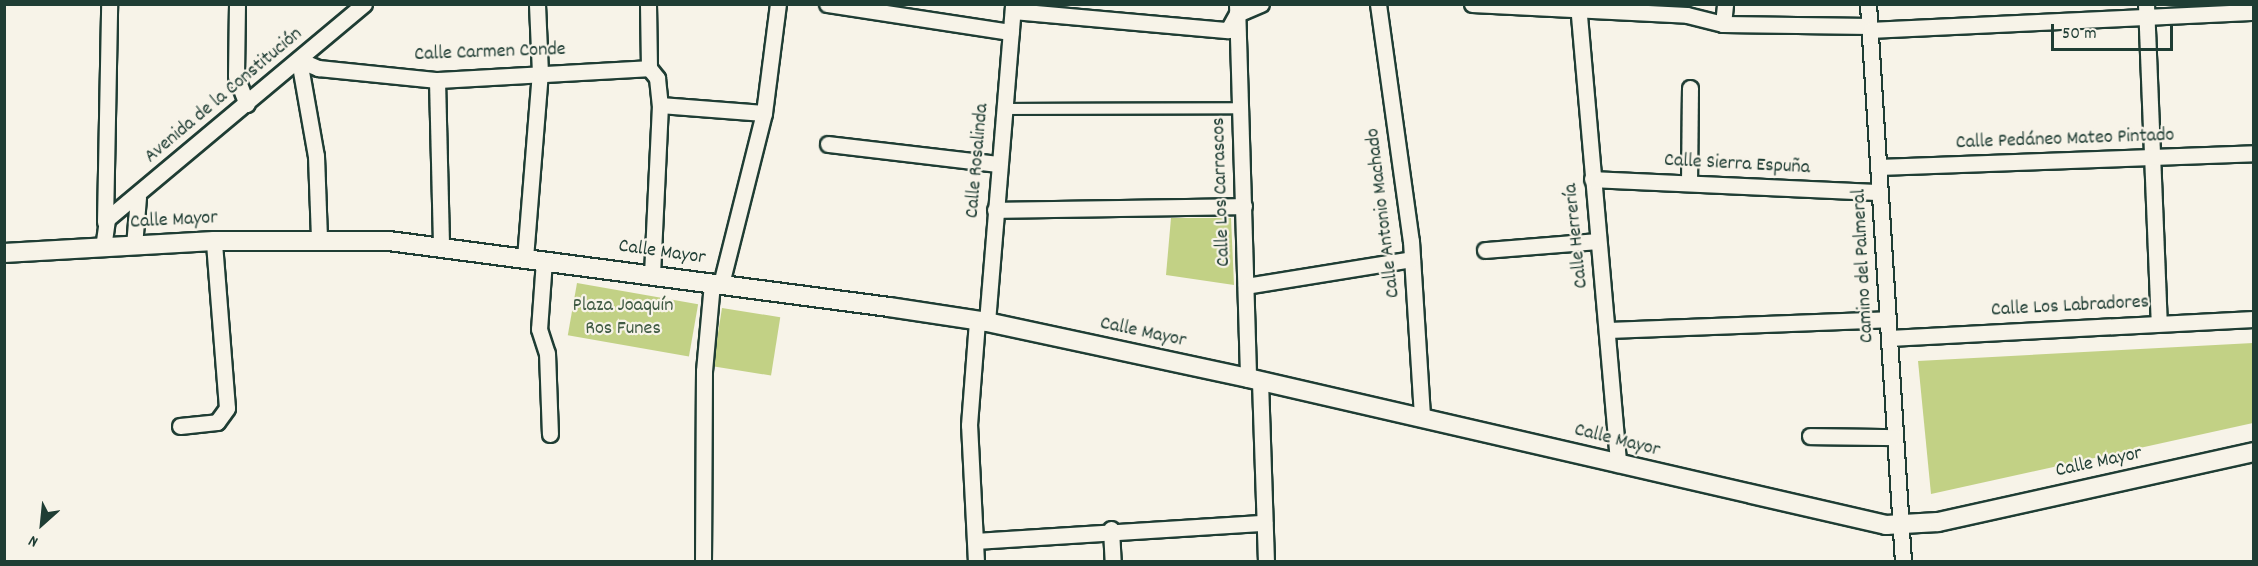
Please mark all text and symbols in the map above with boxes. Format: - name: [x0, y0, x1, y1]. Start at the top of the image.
- scale bar: [2054, 12, 2176, 50]
- text: 50 m: [2062, 22, 2097, 47]
- street label: Avenida de la Constitución: [140, 23, 308, 169]
- street label: Calle Carmen Conde: [414, 38, 566, 68]
- street label: Calle Rosalinda: [961, 103, 995, 219]
- street label: Calle Los Carrascos: [1207, 117, 1237, 267]
- street label: Calle Pedáneo Mateo Pintado: [1955, 124, 2175, 156]
- street label: Calle Antonio Machado: [1362, 127, 1406, 299]
- street label: Calle Sierra Espuña: [1663, 149, 1811, 181]
- street label: Calle Herrería: [1560, 182, 1594, 290]
- street label: Camino del Palmeral: [1848, 188, 1880, 344]
- street label: Calle Mayor: [130, 207, 218, 235]
- street label: Calle Mayor: [617, 235, 707, 271]
- street label: Calle Los Labradores: [1990, 291, 2150, 323]
- park label: Plaza Joaquín Ros Funes: [573, 294, 673, 341]
- street label: Calle Mayor: [1098, 312, 1188, 354]
- street label: Calle Mayor: [1572, 419, 1662, 463]
- street label: Calle Mayor: [2054, 442, 2144, 484]
- north arrow: [12, 494, 72, 554]
- text: N: [25, 528, 42, 553]

